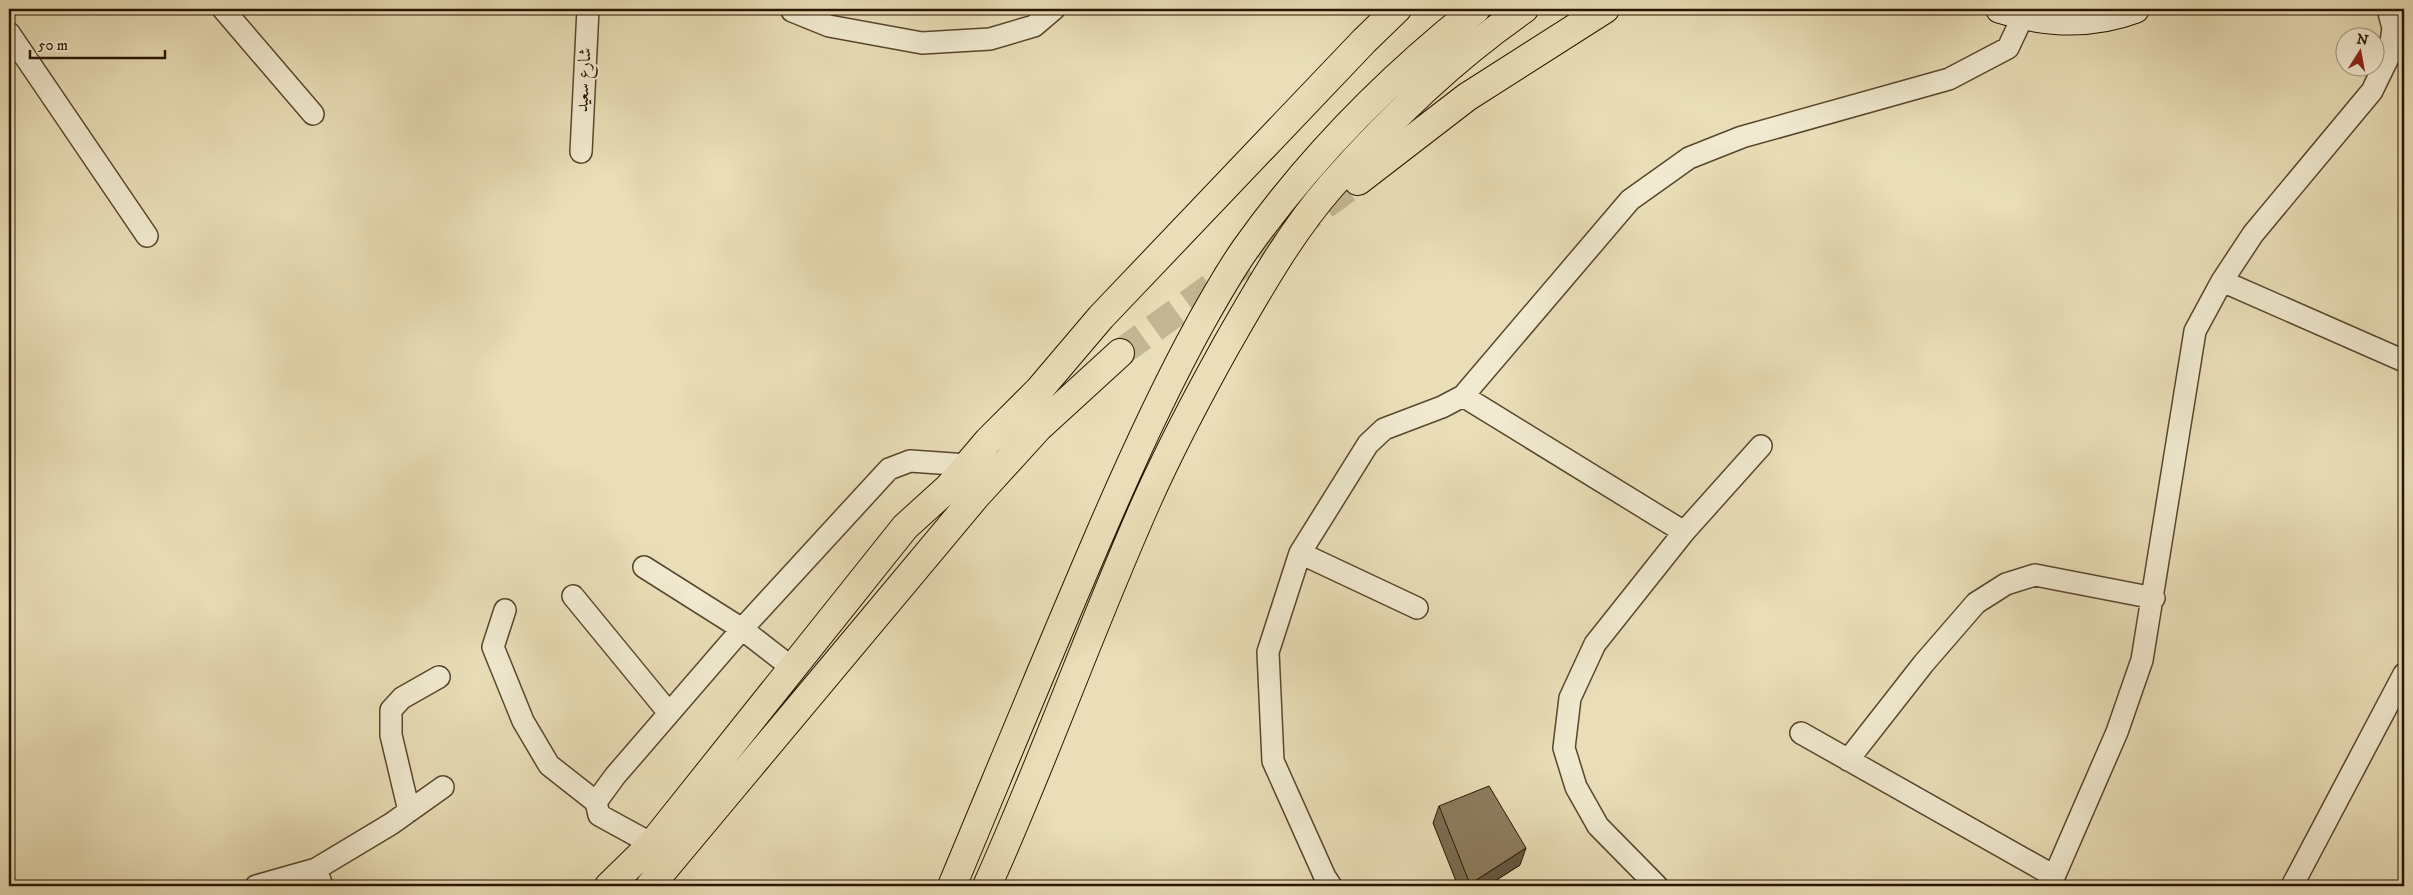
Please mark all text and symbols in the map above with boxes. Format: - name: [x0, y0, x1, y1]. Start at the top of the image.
- scale bar: [30, 28, 165, 60]
- north arrow: [2336, 28, 2386, 78]
- text: N: [2355, 30, 2370, 50]
- text: 50 m: [38, 36, 68, 55]
- street label: شارع سعيد: [571, 47, 600, 113]

